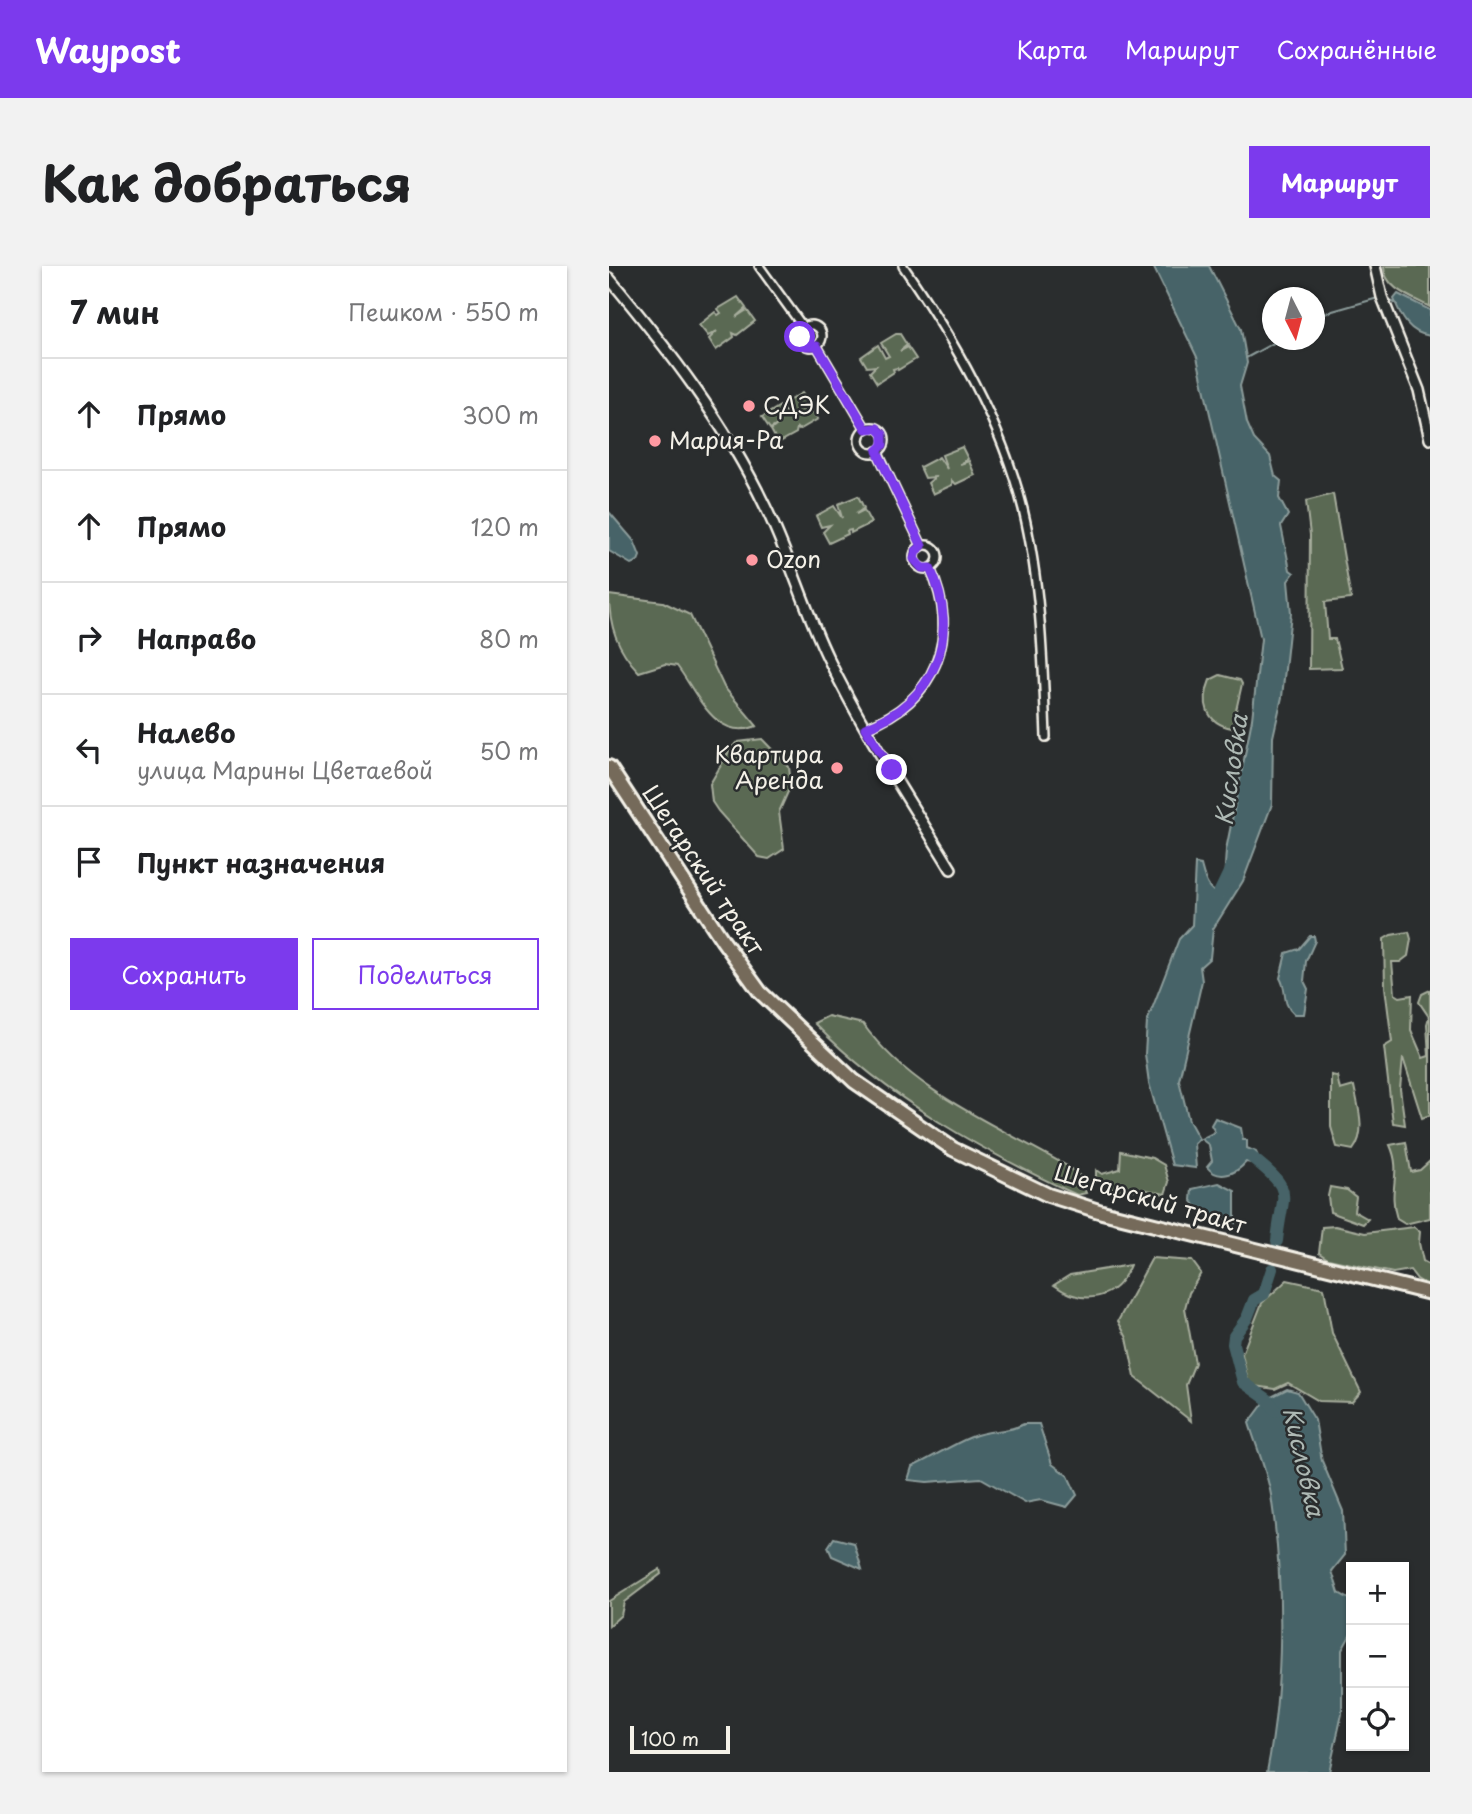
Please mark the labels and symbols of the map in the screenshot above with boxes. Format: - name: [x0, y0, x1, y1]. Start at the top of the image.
- north arrow: [1262, 287, 1325, 350]
- route start: [784, 321, 815, 352]
- place label: СДЭК: [763, 387, 830, 422]
- marker: СДЭК: [741, 398, 757, 414]
- place label: Мария-Ра: [669, 422, 784, 457]
- marker: Мария-Ра: [647, 433, 663, 449]
- place label: Ozon: [766, 541, 821, 576]
- marker: Ozon: [744, 552, 760, 568]
- water label: Кисловка: [1204, 711, 1256, 828]
- place label: Квартира Аренда: [715, 736, 824, 797]
- route end: [876, 754, 907, 785]
- marker: Квартира Аренда: [829, 760, 845, 776]
- street label: Шегарский тракт: [634, 777, 775, 962]
- street label: Шегарский тракт: [1050, 1153, 1252, 1242]
- water label: Кисловка: [1275, 1403, 1335, 1521]
- scale bar: [630, 1723, 730, 1755]

